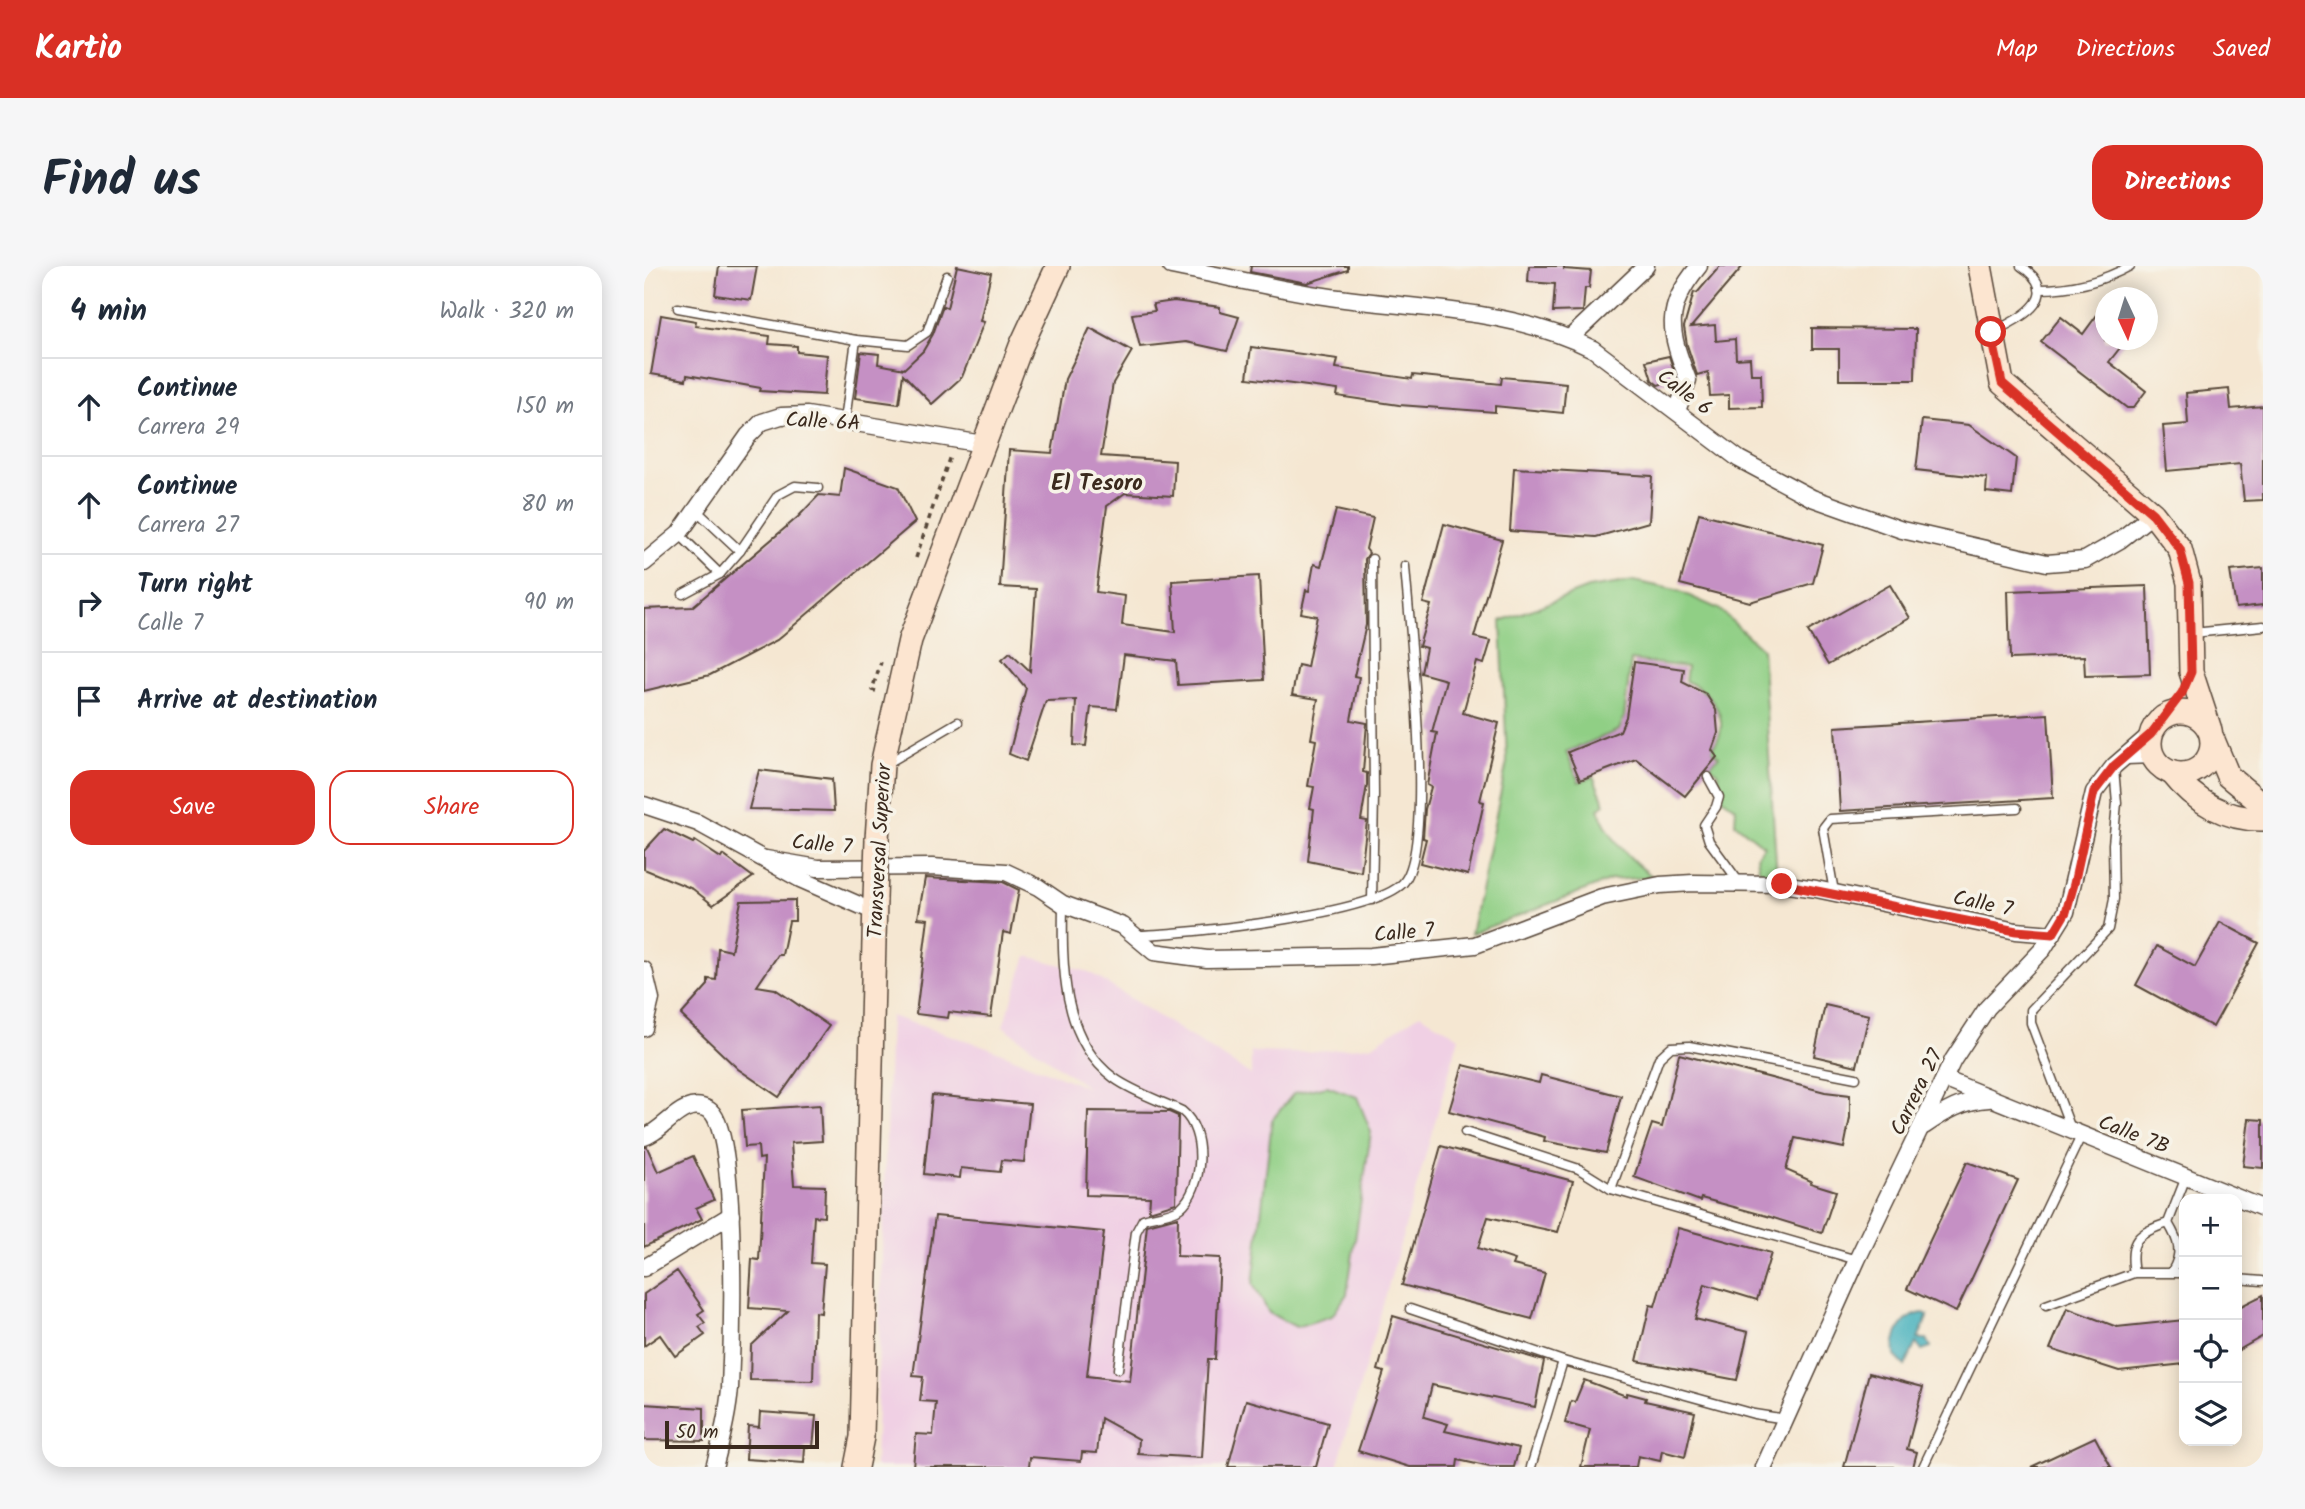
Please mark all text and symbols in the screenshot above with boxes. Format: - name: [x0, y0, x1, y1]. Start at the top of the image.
- text: Kartio: [35, 23, 122, 76]
- text: Map: [1996, 30, 2038, 69]
- text: Directions: [2076, 30, 2175, 69]
- text: Saved: [2213, 30, 2270, 69]
- text: Find us: [42, 143, 200, 221]
- button: Directions: [2092, 145, 2263, 220]
- north arrow: [2095, 287, 2158, 350]
- text: 4 min: [70, 288, 147, 336]
- text: Walk · 320 m: [439, 294, 574, 330]
- route start: [1975, 316, 2006, 347]
- street label: Calle 6: [1649, 361, 1719, 425]
- text: Continue: [137, 368, 238, 410]
- icon: ahead: [70, 388, 108, 426]
- text: 150 m: [515, 389, 574, 425]
- street label: Calle 6A: [785, 404, 861, 441]
- text: Carrera 29: [137, 410, 239, 446]
- text: Continue: [137, 466, 238, 508]
- district label: El Tesoro: [1051, 466, 1143, 502]
- icon: ahead: [70, 486, 108, 524]
- text: 80 m: [521, 487, 574, 523]
- text: Carrera 27: [137, 508, 239, 544]
- text: Turn right: [137, 564, 253, 606]
- icon: right: [70, 584, 108, 622]
- text: 90 m: [524, 585, 574, 621]
- text: Calle 7: [137, 606, 203, 642]
- text: Arrive at destination: [137, 680, 377, 722]
- icon: arrive: [70, 682, 108, 720]
- street label: Transversal Superior: [859, 762, 902, 939]
- button: Save: [70, 770, 315, 845]
- button: Share: [329, 770, 574, 845]
- street label: Calle 7: [790, 826, 855, 865]
- route end: [1766, 868, 1797, 899]
- street label: Calle 7: [1950, 882, 2017, 927]
- street label: Calle 7: [1373, 914, 1437, 953]
- street label: Carrera 27: [1882, 1043, 1953, 1142]
- street label: Calle 7B: [2093, 1107, 2174, 1164]
- map controls: [2179, 1194, 2242, 1446]
- button: +: [2179, 1194, 2242, 1257]
- button: −: [2179, 1257, 2242, 1320]
- button: locate: [2179, 1320, 2242, 1383]
- button: layers: [2179, 1383, 2242, 1446]
- scale bar: [665, 1418, 819, 1450]
- text: 50 m: [676, 1418, 718, 1448]

